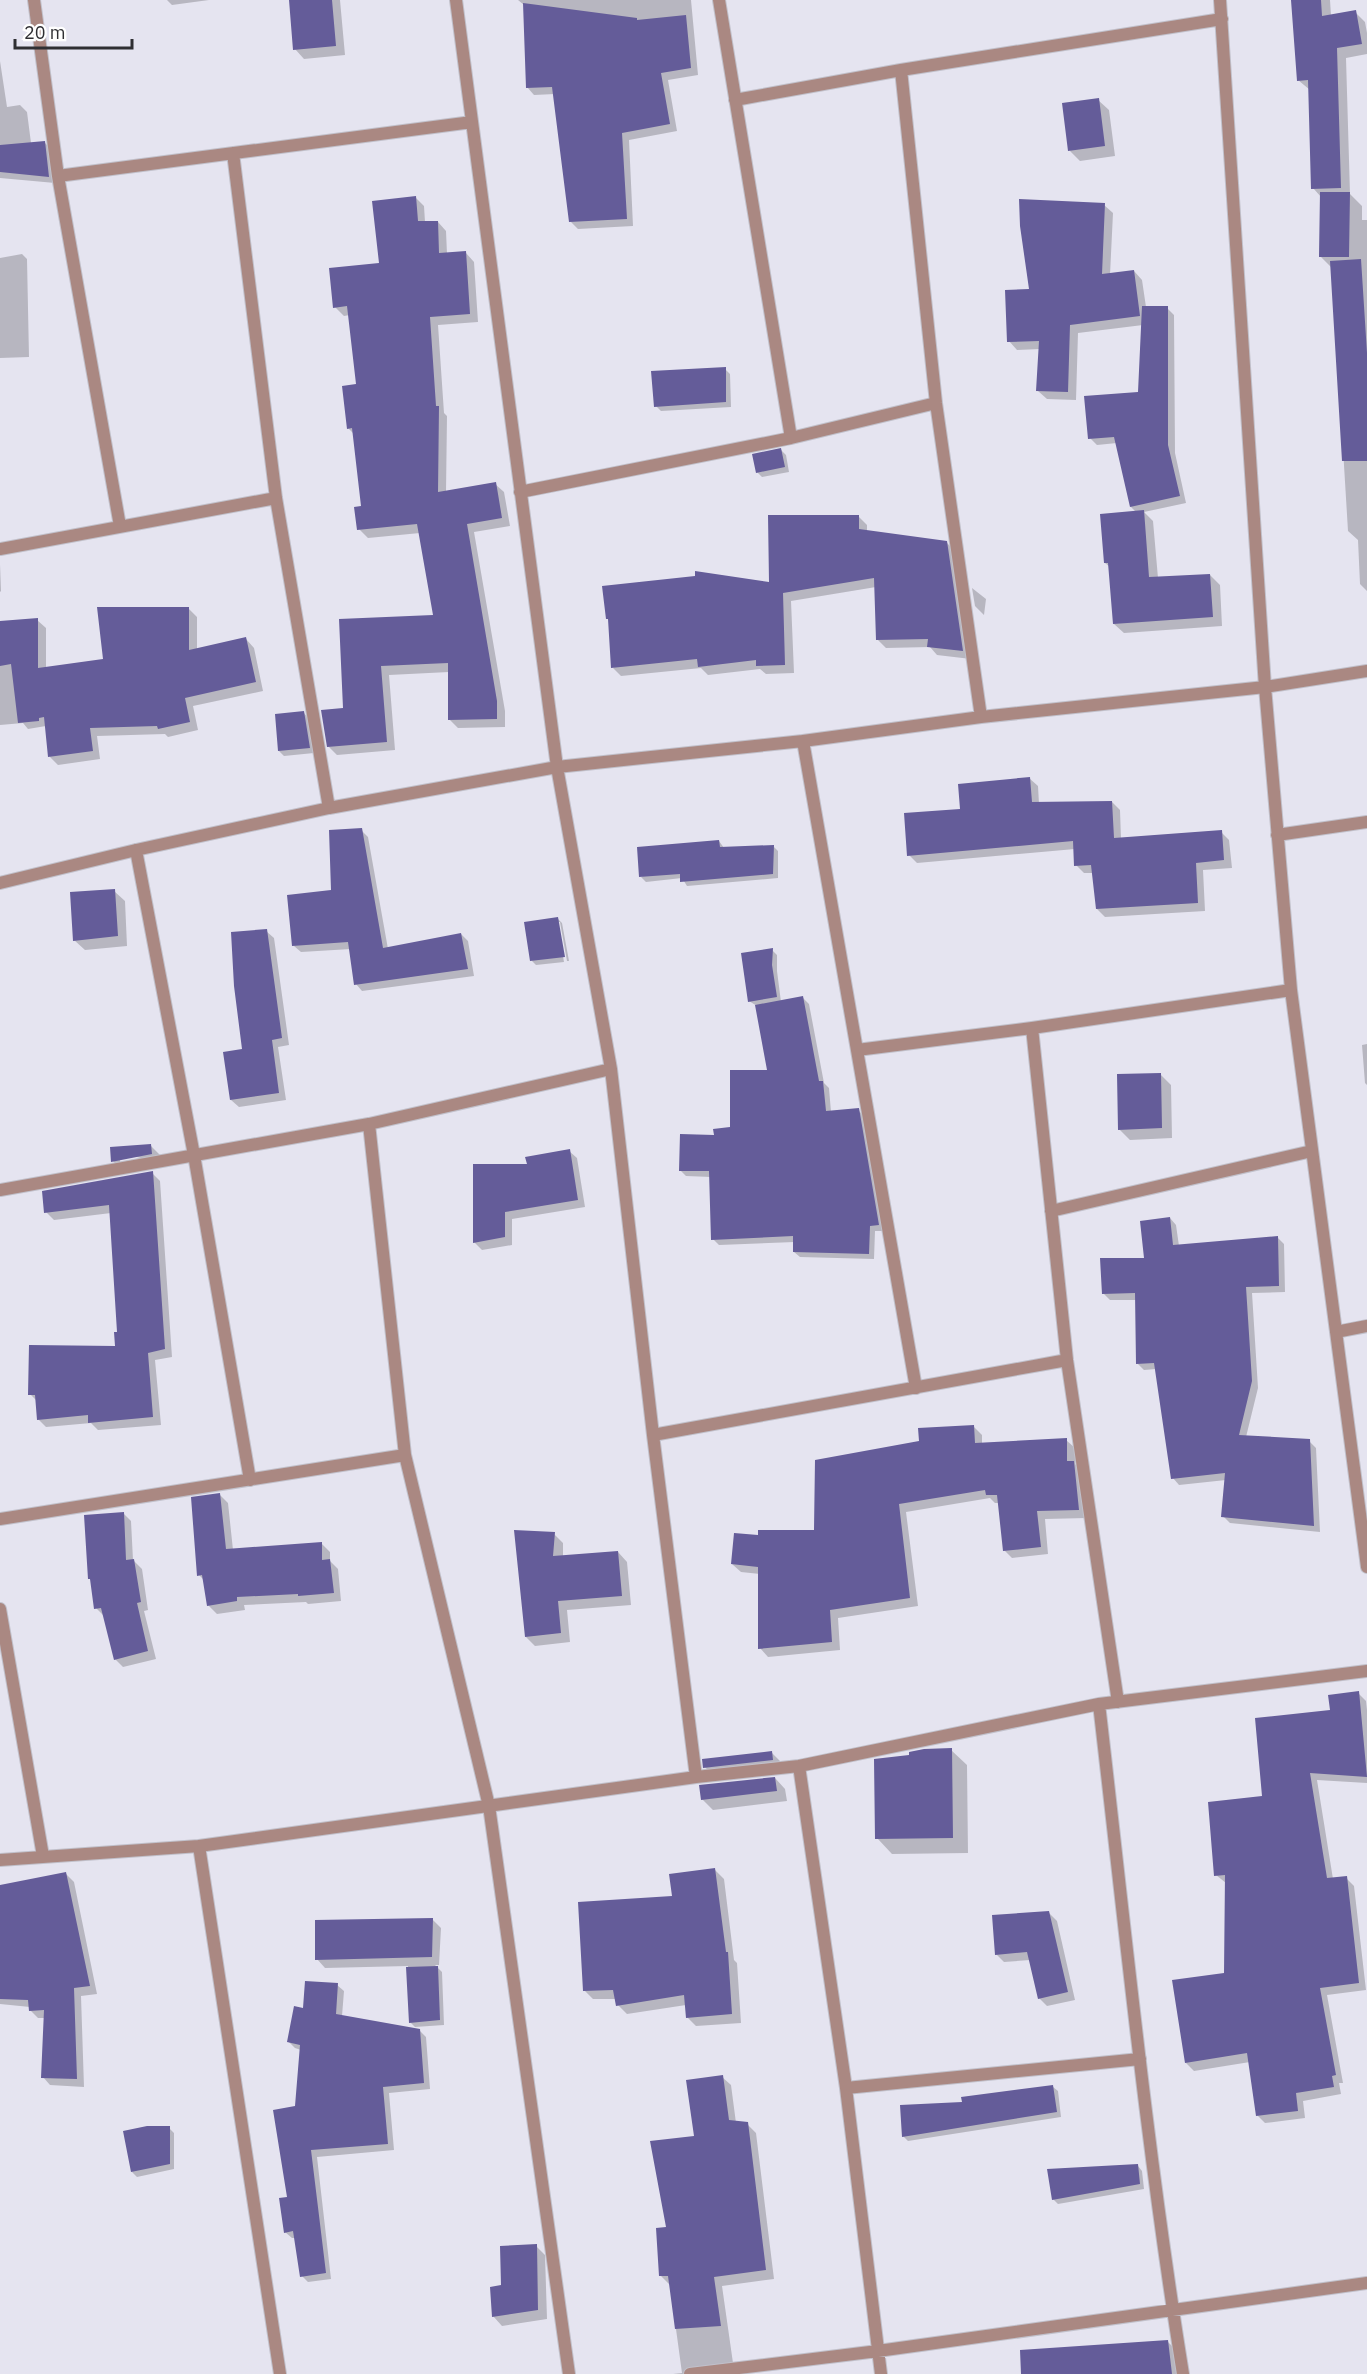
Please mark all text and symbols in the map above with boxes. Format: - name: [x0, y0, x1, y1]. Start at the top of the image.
- scale bar: [15, 12, 132, 50]
- text: 20 m: [24, 21, 66, 44]

